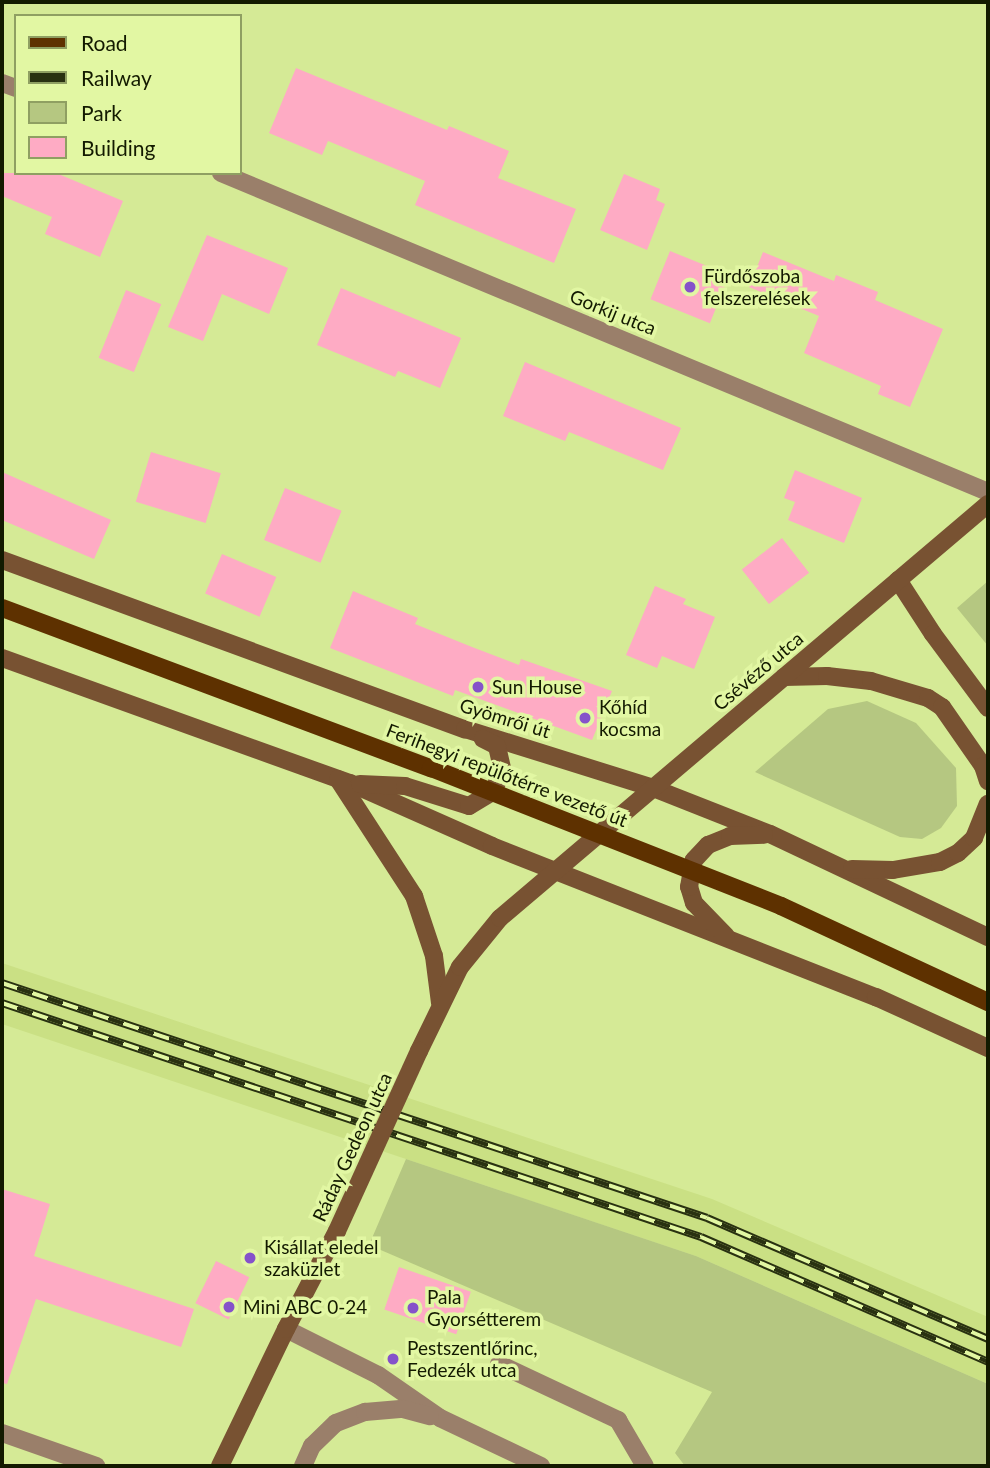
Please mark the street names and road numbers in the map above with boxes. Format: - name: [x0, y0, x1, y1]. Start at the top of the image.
- street label: Gorkij utca: [567, 284, 659, 340]
- street label: Csévéző utca: [708, 627, 808, 715]
- street label: Gyömrői út: [457, 693, 553, 743]
- street label: Ferihegyi repülőtérre vezető út: [383, 718, 631, 832]
- street label: Ráday Gedeon utca: [307, 1069, 397, 1225]

